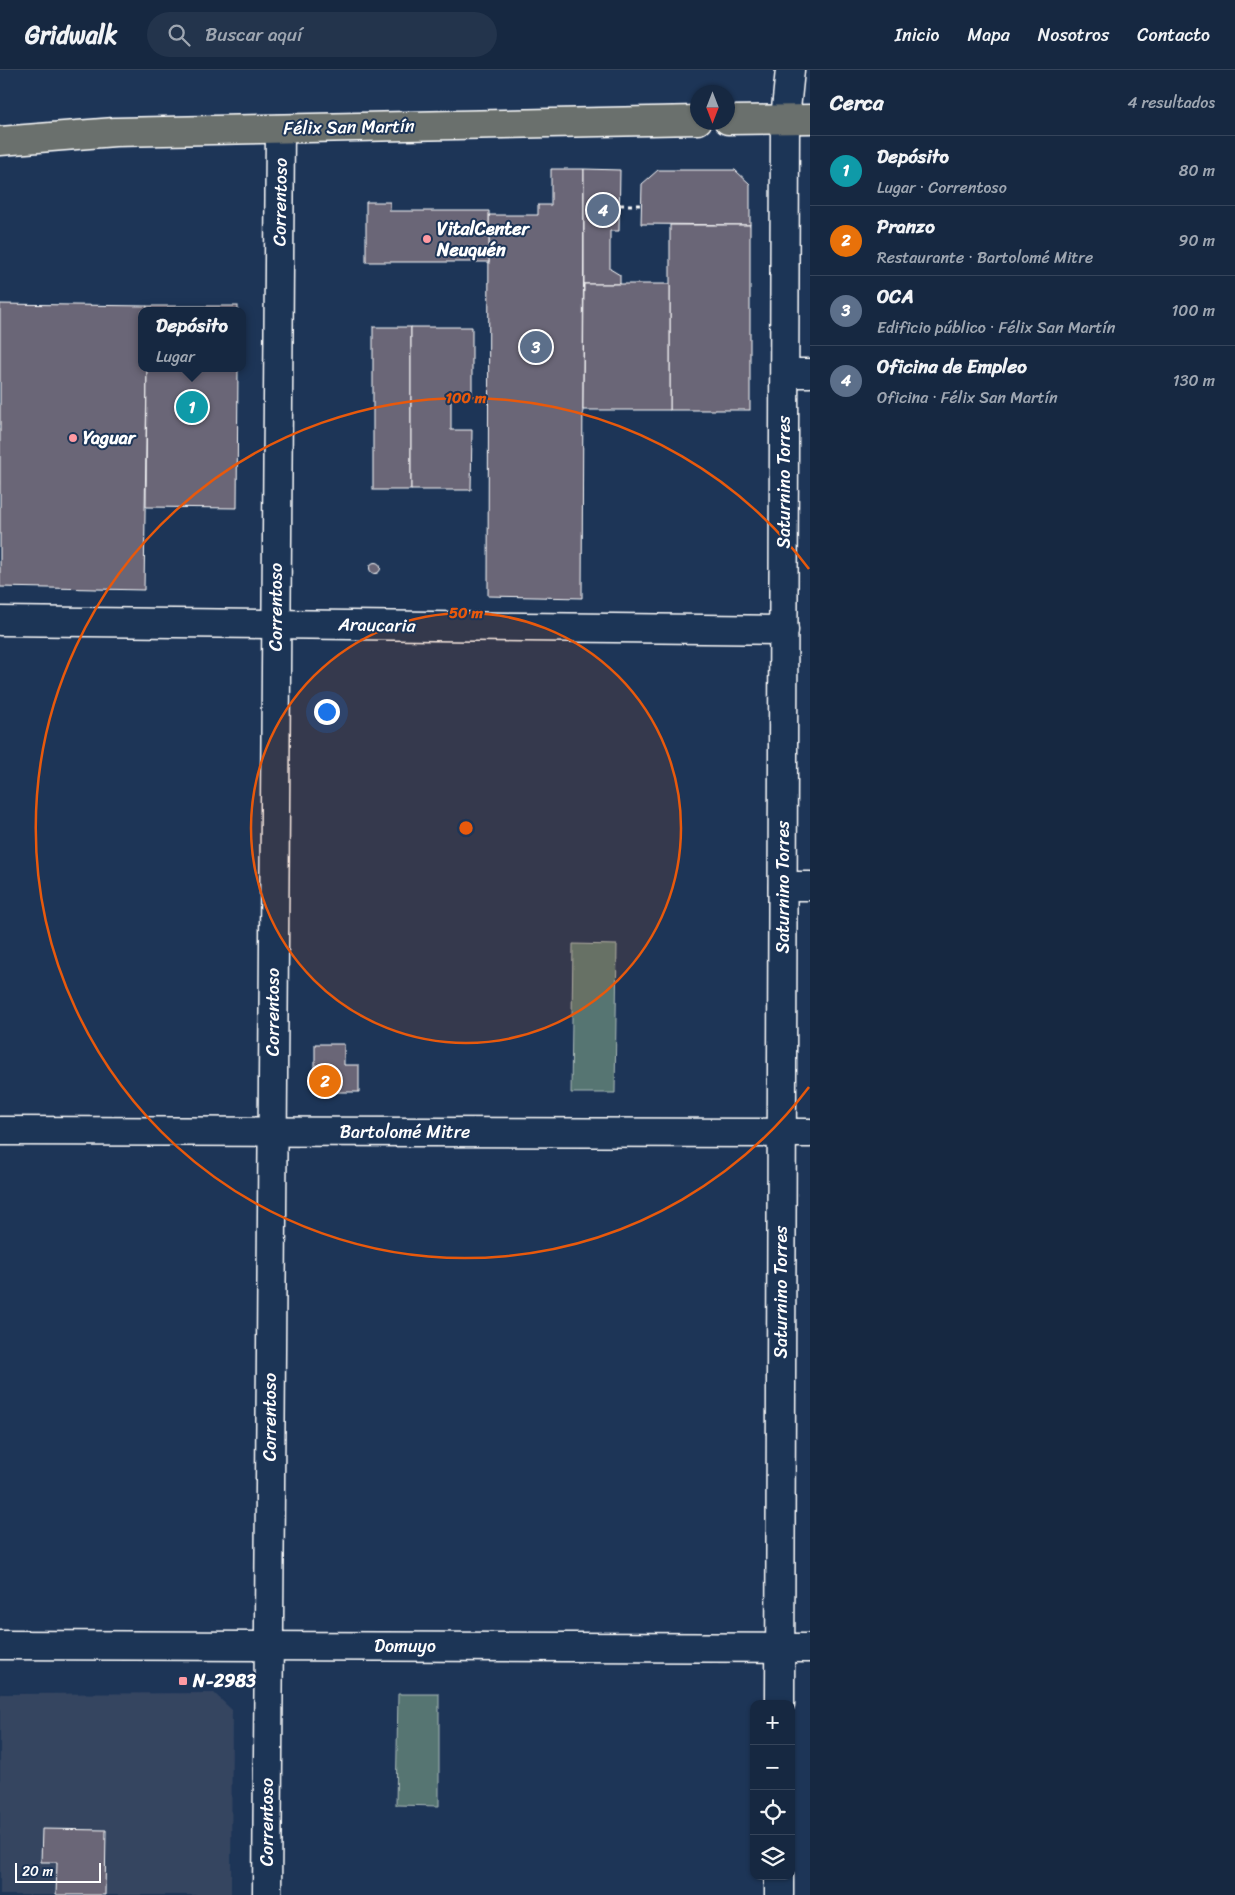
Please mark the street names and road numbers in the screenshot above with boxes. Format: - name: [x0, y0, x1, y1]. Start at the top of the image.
- street label: Félix San Martín: [283, 110, 415, 144]
- street label: Correntoso: [263, 158, 297, 246]
- street label: Saturnino Torres: [768, 415, 800, 548]
- street label: Correntoso: [260, 563, 292, 651]
- street label: Araucaria: [337, 608, 417, 642]
- street label: Saturnino Torres: [767, 820, 799, 953]
- street label: Correntoso: [257, 968, 289, 1056]
- street label: Bartolomé Mitre: [340, 1116, 470, 1148]
- street label: Saturnino Torres: [765, 1225, 797, 1358]
- street label: Correntoso: [254, 1373, 286, 1461]
- street label: Domuyo: [374, 1630, 436, 1662]
- street label: Correntoso: [251, 1778, 283, 1866]

